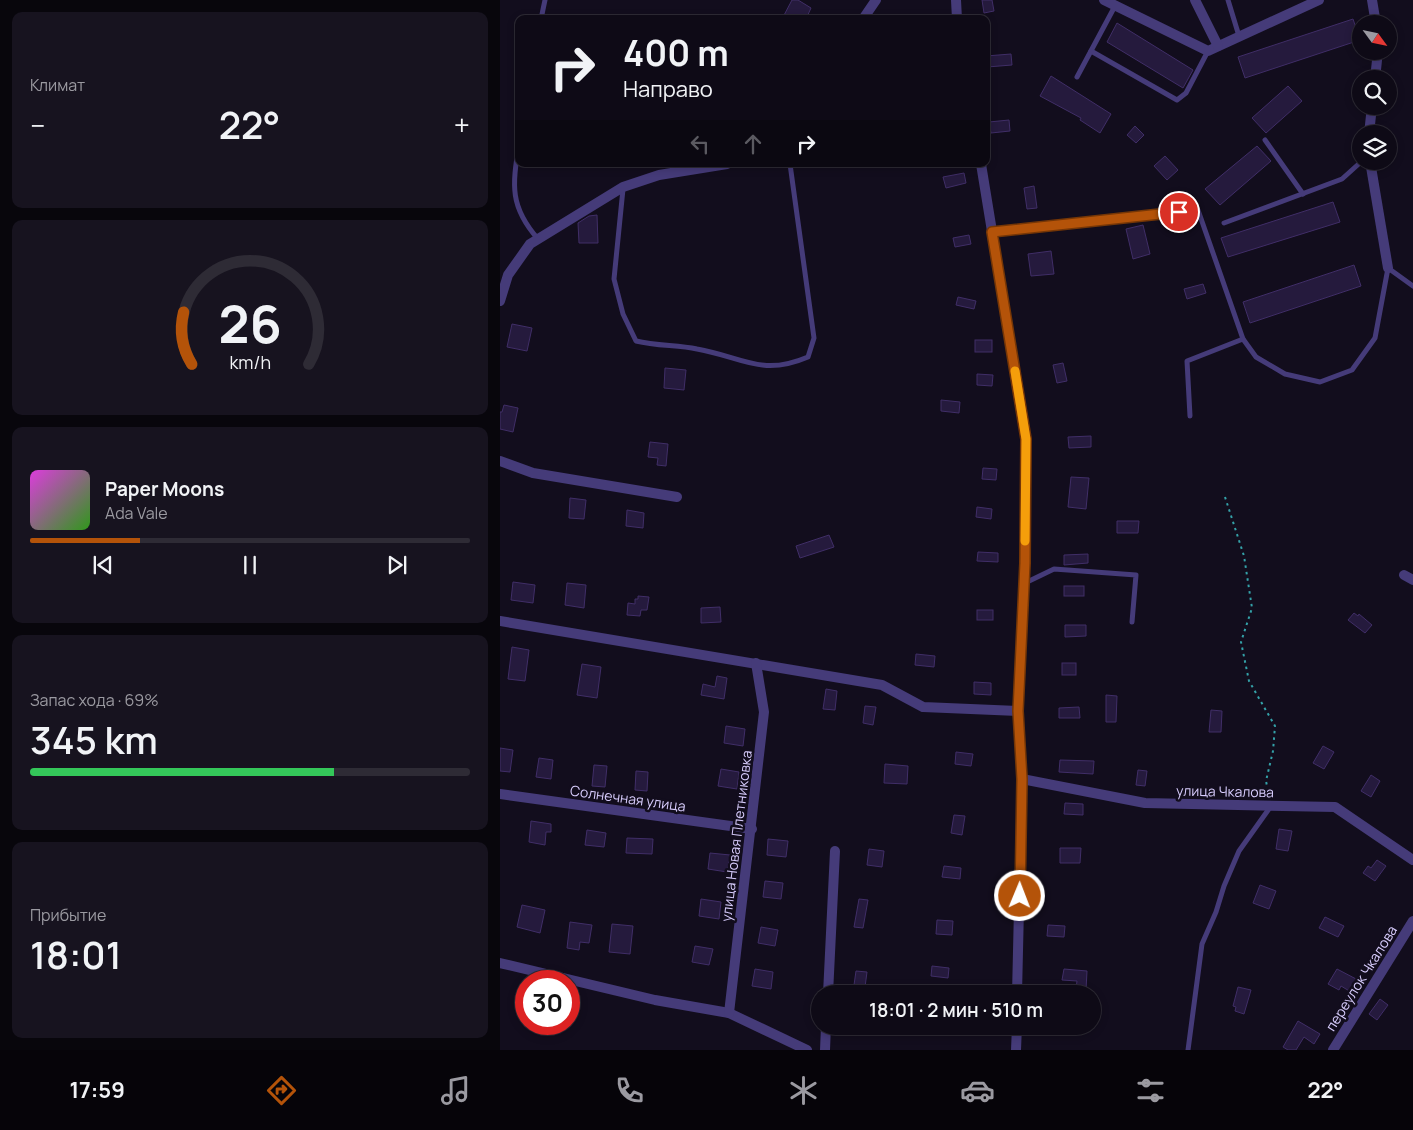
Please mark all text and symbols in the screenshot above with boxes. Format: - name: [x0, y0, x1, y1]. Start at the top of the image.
- north arrow: [1352, 15, 1398, 60]
- map controls: [1352, 15, 1397, 170]
- text: 400 m: [623, 29, 729, 77]
- icon: right: [540, 35, 605, 100]
- button: search: [1352, 70, 1397, 115]
- text: Климат: [30, 74, 85, 96]
- text: Направо: [623, 74, 713, 104]
- text: 22°: [219, 98, 280, 150]
- text: −: [30, 106, 45, 144]
- text: +: [454, 106, 470, 144]
- button: layers: [1352, 125, 1397, 170]
- icon: left: [686, 130, 714, 158]
- icon: ahead: [739, 130, 767, 158]
- icon: right: [792, 130, 820, 158]
- pin: [1158, 191, 1200, 233]
- icon: arrive: [1165, 198, 1193, 226]
- text: 26: [218, 288, 282, 359]
- text: km/h: [229, 350, 271, 374]
- text: Paper Moons: [105, 476, 224, 502]
- text: Ada Vale: [105, 502, 168, 524]
- icon: previous: [89, 551, 117, 579]
- icon: pause: [236, 551, 264, 579]
- icon: next: [383, 551, 411, 579]
- text: Запас хода · 69%: [30, 689, 159, 711]
- text: 345 km: [30, 713, 158, 765]
- street label: улица Новая Плетниковка: [716, 749, 756, 923]
- street label: Солнечная улица: [569, 780, 687, 816]
- street label: улица Чкалова: [1176, 781, 1274, 801]
- position arrow: [993, 869, 1045, 921]
- text: Прибытие: [30, 904, 106, 926]
- street label: переулок Чкалова: [1321, 922, 1401, 1034]
- text: 18:01: [30, 928, 122, 980]
- speed limit sign: 30: [515, 970, 580, 1035]
- text: 18:01 · 2 мин · 510 m: [869, 997, 1043, 1023]
- icon: directions: [264, 1073, 299, 1108]
- icon: music: [438, 1073, 473, 1108]
- icon: phone: [612, 1073, 647, 1108]
- icon: climate: [786, 1073, 821, 1108]
- icon: car: [960, 1073, 995, 1108]
- icon: filters: [1133, 1073, 1168, 1108]
- text: 17:59: [69, 1075, 125, 1105]
- text: 22°: [1307, 1075, 1344, 1105]

